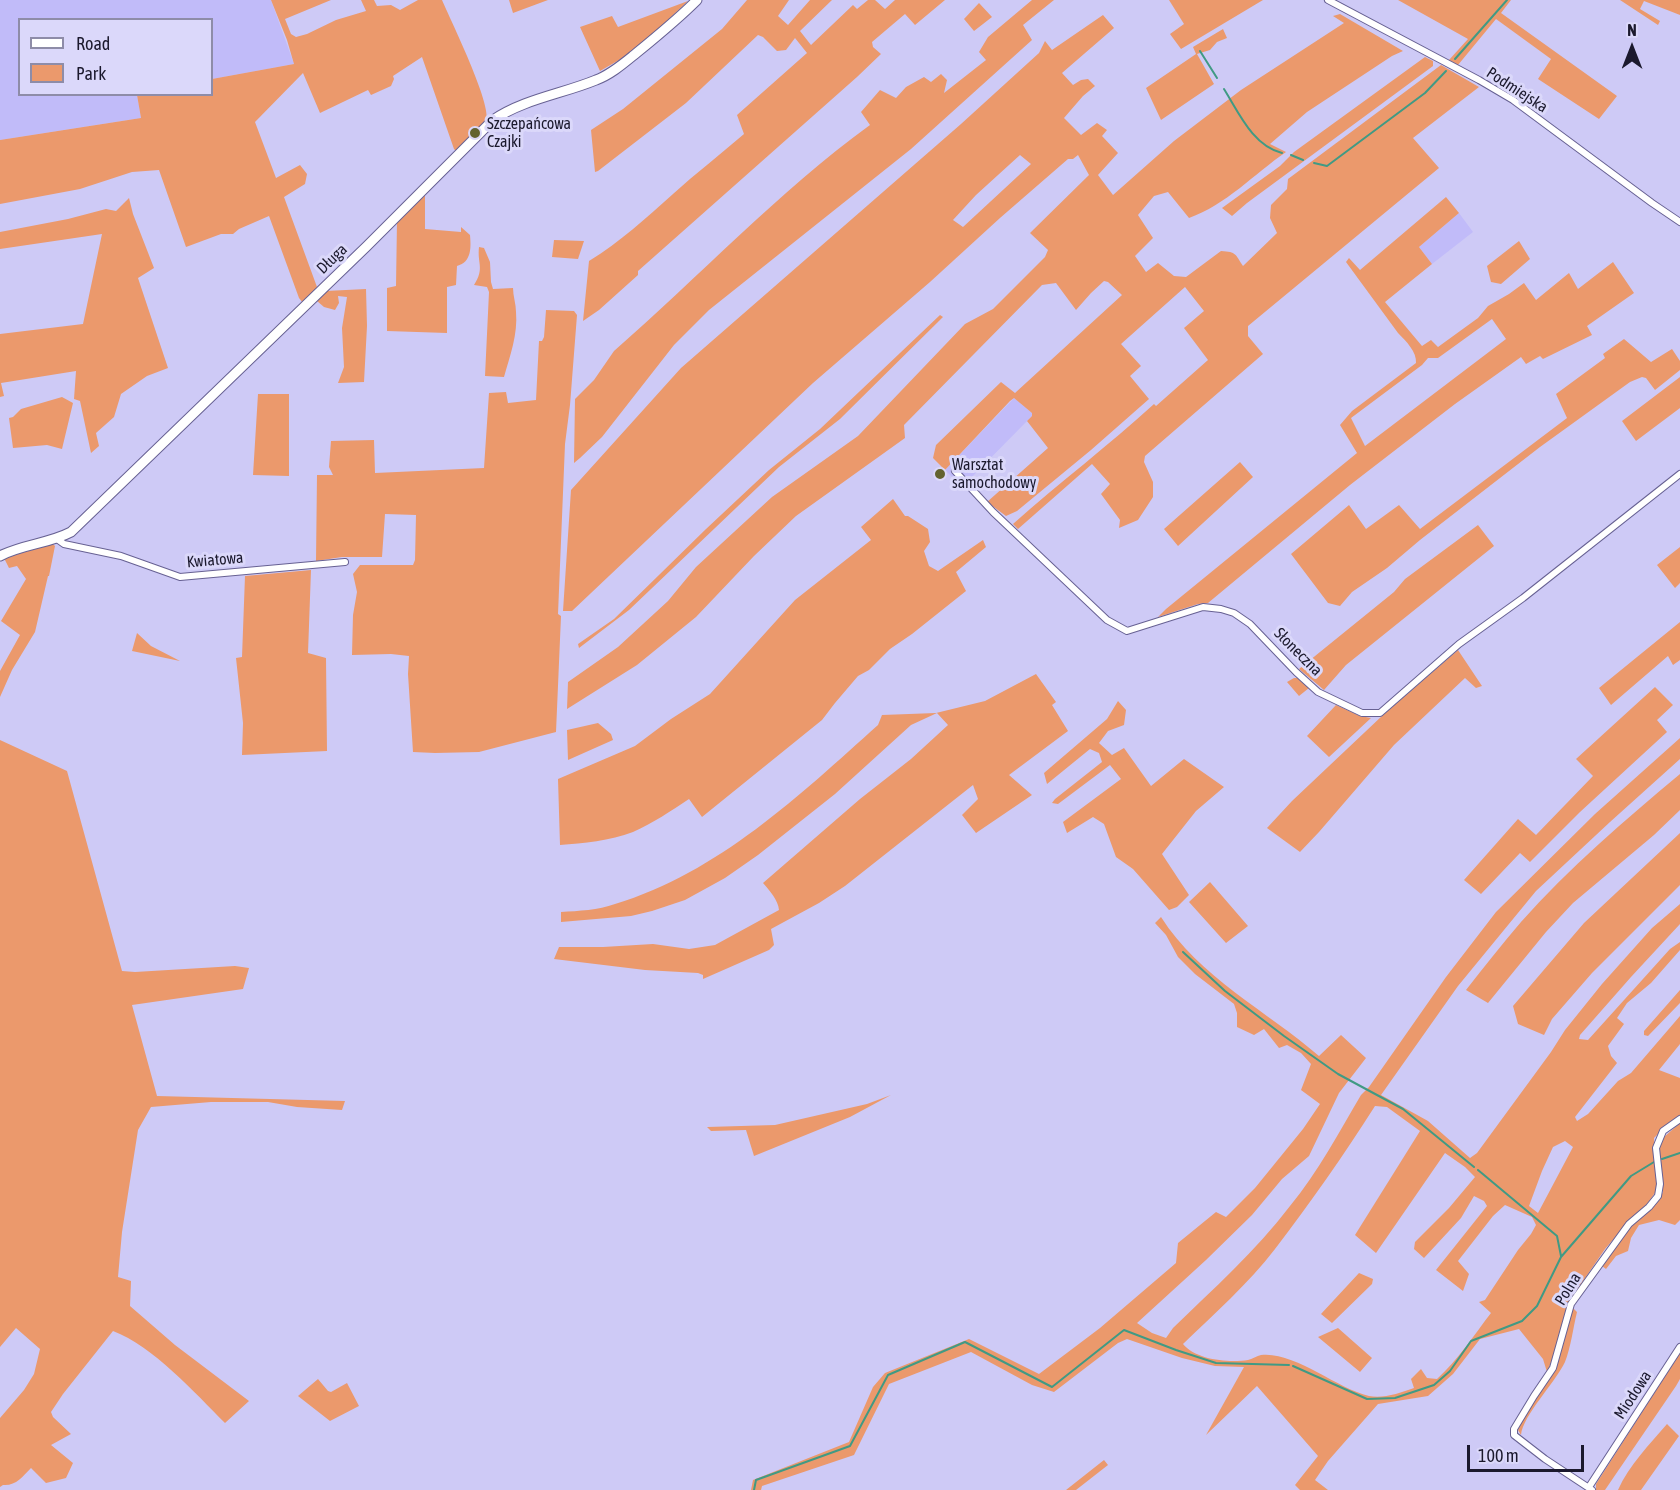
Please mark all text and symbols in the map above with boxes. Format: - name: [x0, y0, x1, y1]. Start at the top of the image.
- legend: [18, 18, 213, 96]
- north arrow: [1602, 18, 1662, 78]
- text: N: [1627, 21, 1637, 39]
- text: Road: [76, 33, 110, 54]
- text: Park: [76, 63, 106, 84]
- street label: Podmiejska: [1483, 63, 1551, 117]
- place label: Szczepańcowa Czajki: [487, 114, 571, 152]
- marker: Szczepańcowa Czajki: [468, 126, 482, 140]
- street label: Długa: [313, 240, 351, 278]
- place label: Warsztat samochodowy: [952, 455, 1036, 493]
- marker: Warsztat samochodowy: [933, 467, 947, 481]
- street label: Kwiatowa: [186, 548, 244, 572]
- street label: Słoneczna: [1270, 624, 1326, 680]
- street label: Polna: [1551, 1269, 1585, 1309]
- street label: Miodowa: [1610, 1367, 1656, 1423]
- scale bar: [1470, 1433, 1587, 1471]
- text: 100 m: [1478, 1445, 1519, 1466]

